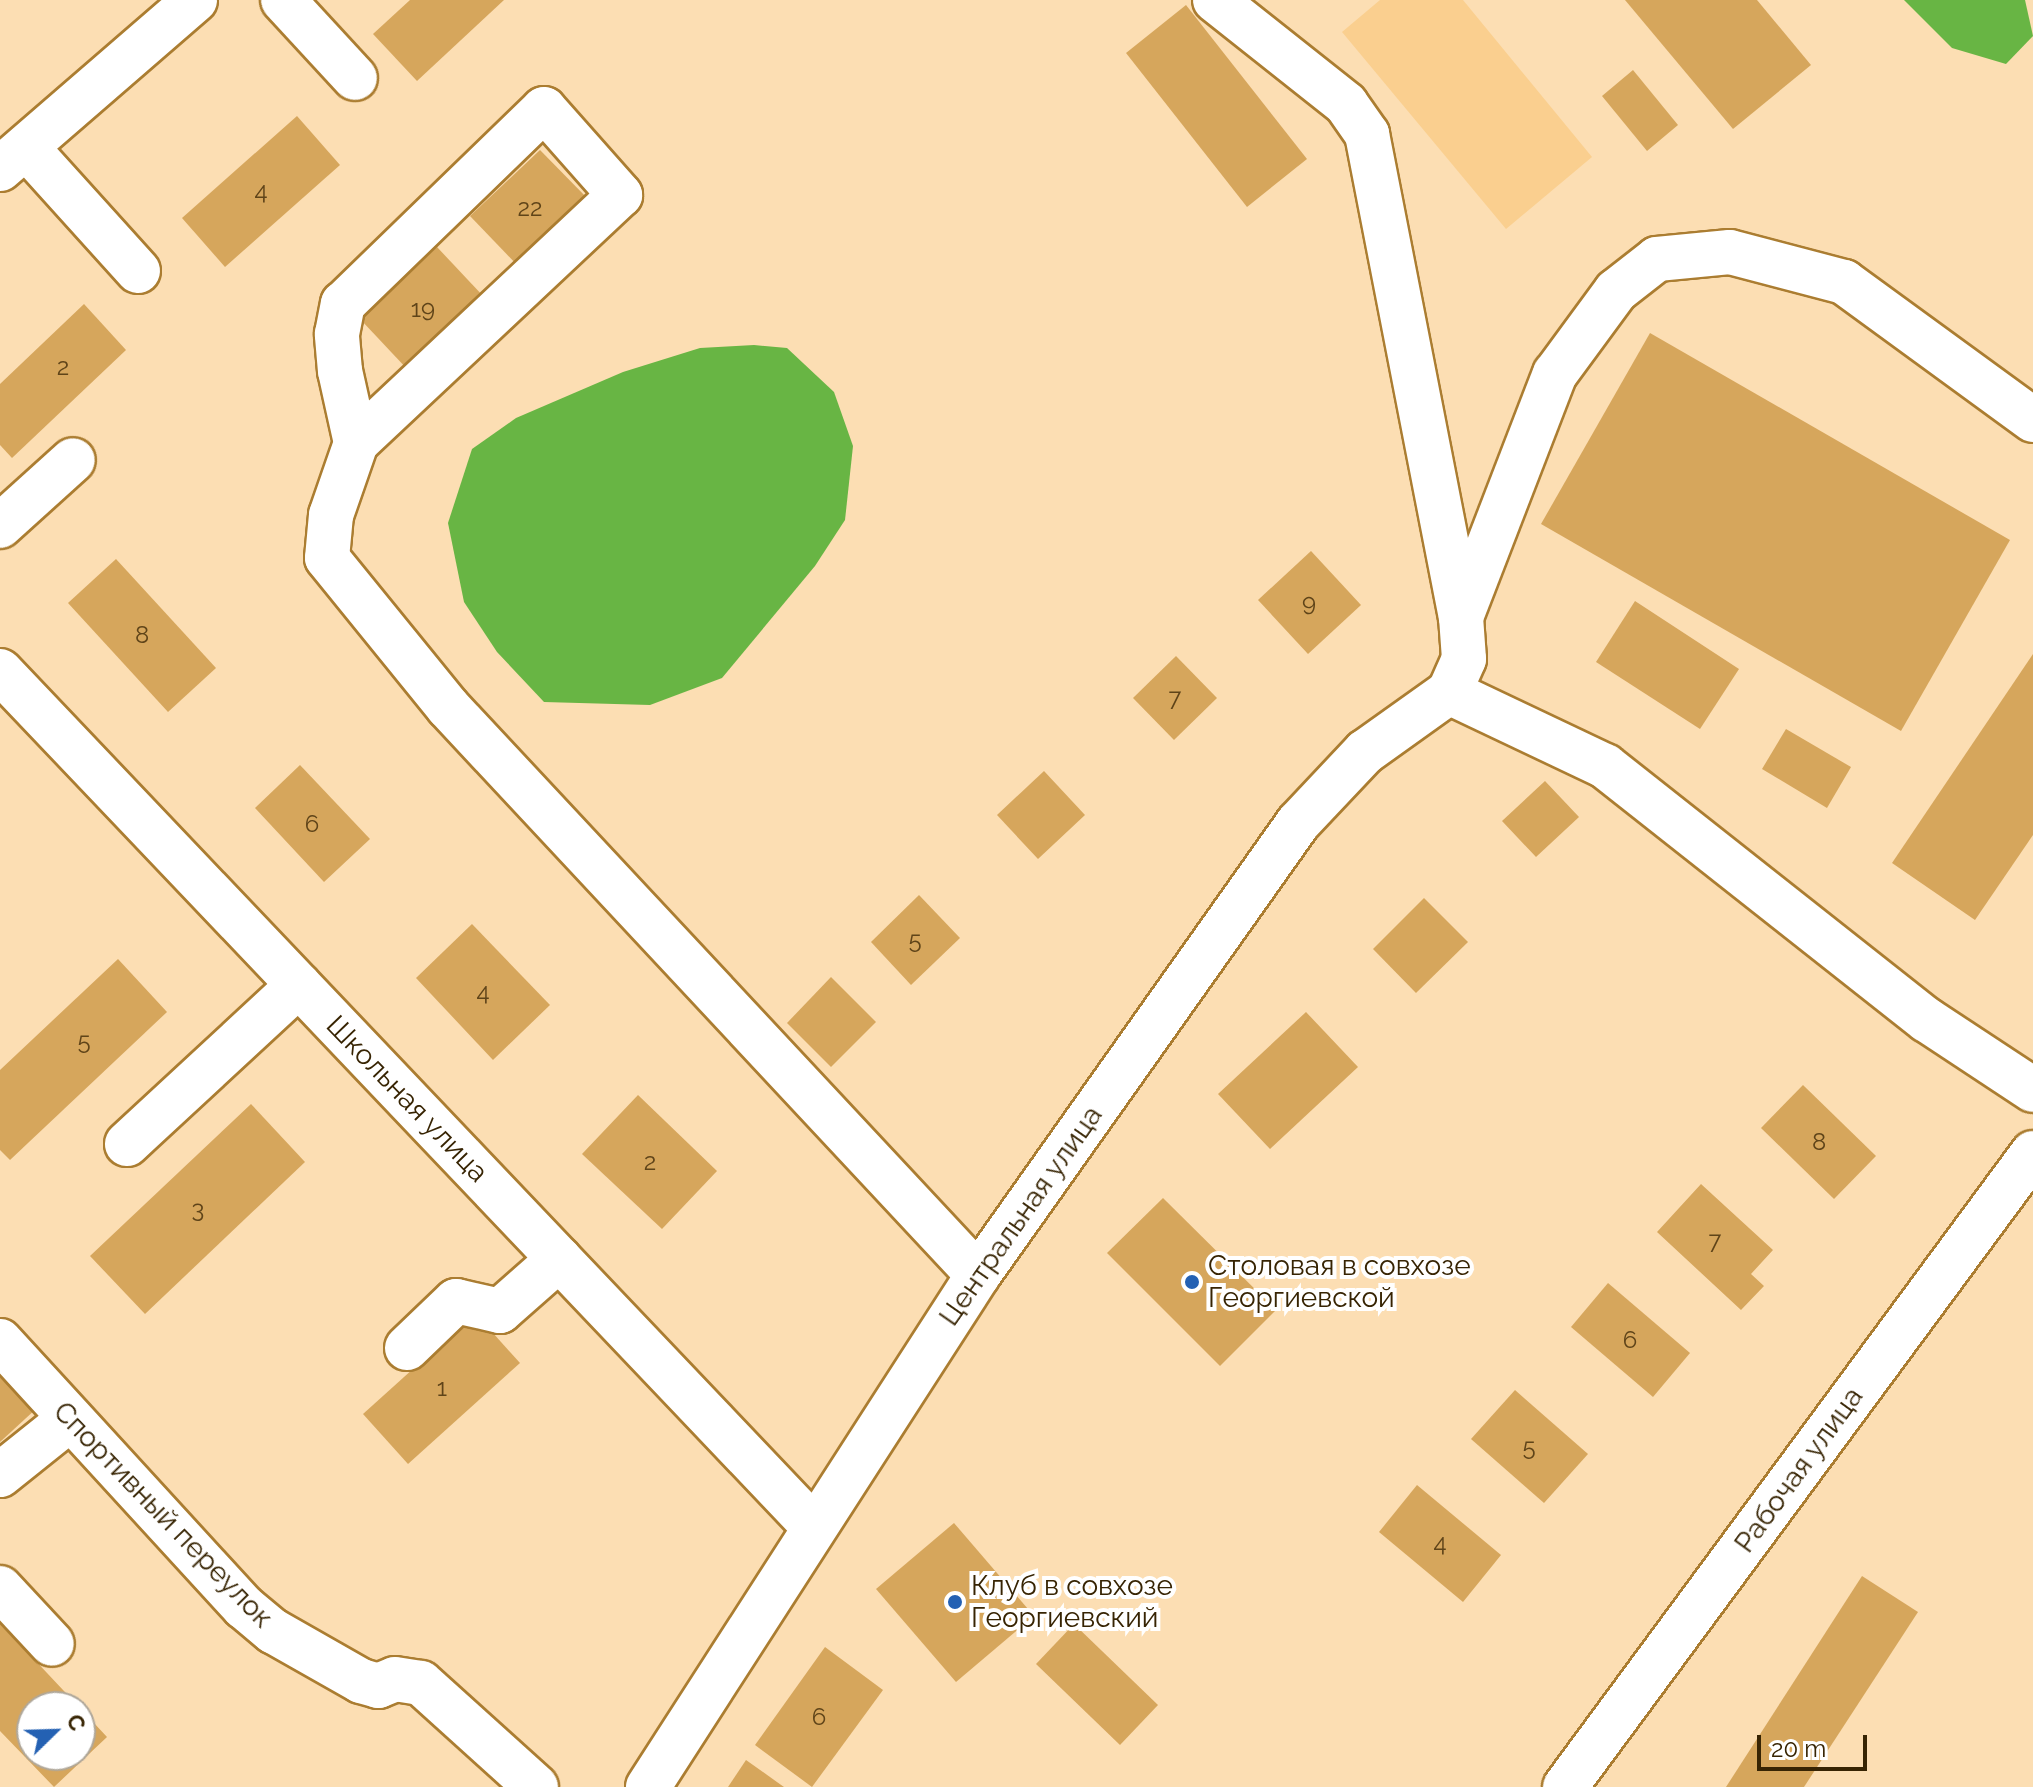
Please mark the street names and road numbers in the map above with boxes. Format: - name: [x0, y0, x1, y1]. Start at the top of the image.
- street label: Школьная улица: [319, 1009, 495, 1189]
- street label: Центральная улица: [932, 1099, 1110, 1333]
- street label: Рабочая улица: [1728, 1381, 1870, 1559]
- street label: Спортивный переулок: [46, 1395, 280, 1635]

